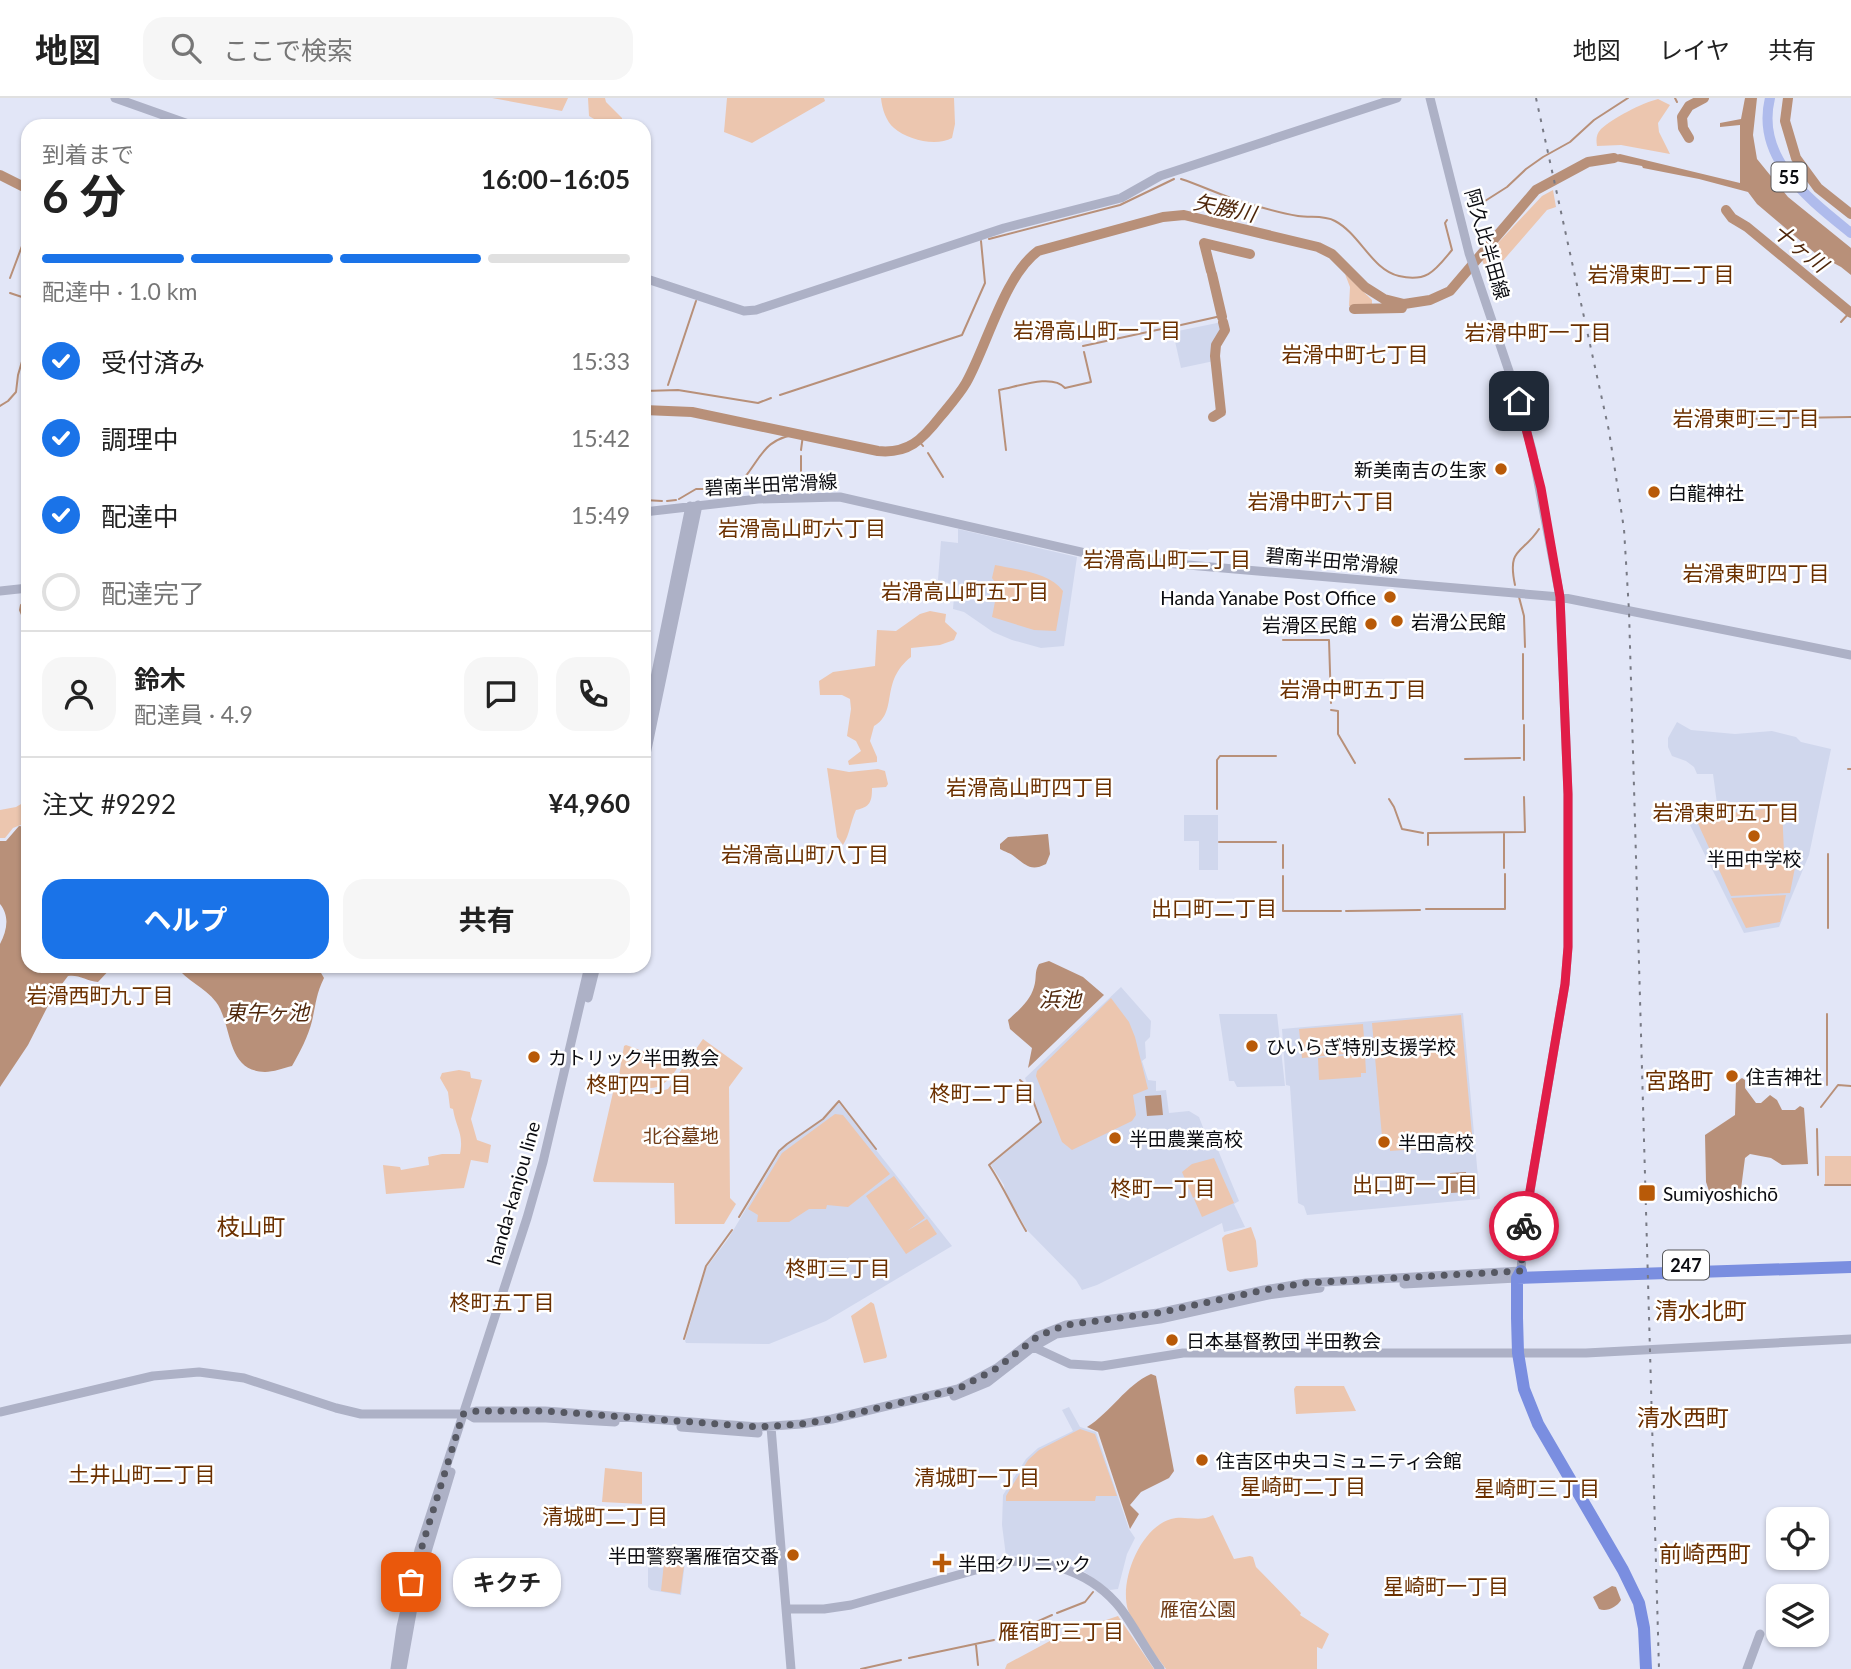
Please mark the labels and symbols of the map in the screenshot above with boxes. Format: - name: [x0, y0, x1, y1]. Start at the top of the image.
- road number: 55: [1772, 162, 1806, 192]
- street label: 阿久比半田線: [1461, 186, 1515, 302]
- water label: 矢勝川: [1192, 188, 1260, 226]
- water label: 十ヶ川: [1769, 217, 1835, 278]
- district label: 岩滑東町二丁目: [1588, 261, 1735, 286]
- district label: 岩滑高山町一丁目: [1013, 317, 1181, 342]
- district label: 岩滑中町一丁目: [1465, 319, 1612, 344]
- district label: 岩滑中町七丁目: [1282, 341, 1429, 366]
- pin: [1489, 371, 1549, 431]
- district label: 岩滑東町三丁目: [1673, 405, 1820, 430]
- place label: 新美南吉の生家: [1354, 458, 1487, 481]
- marker: 新美南吉の生家: [1493, 461, 1509, 477]
- street label: 碧南半田常滑線: [704, 469, 838, 499]
- place label: 白龍神社: [1668, 481, 1744, 504]
- marker: 白龍神社: [1646, 484, 1662, 500]
- district label: 岩滑中町六丁目: [1248, 488, 1395, 513]
- district label: 岩滑高山町六丁目: [718, 515, 886, 540]
- street label: 碧南半田常滑線: [1265, 543, 1399, 577]
- district label: 岩滑高山町二丁目: [1083, 546, 1251, 571]
- district label: 岩滑東町四丁目: [1683, 560, 1830, 585]
- district label: 岩滑高山町五丁目: [881, 578, 1049, 603]
- place label: Handa Yanabe Post Office: [1160, 586, 1376, 609]
- marker: Handa Yanabe Post Office: [1382, 589, 1398, 605]
- place label: 岩滑公民館: [1411, 610, 1506, 633]
- place label: 岩滑区民館: [1262, 613, 1357, 636]
- marker: 岩滑公民館: [1389, 613, 1405, 629]
- marker: 岩滑区民館: [1363, 616, 1379, 632]
- district label: 岩滑中町五丁目: [1280, 676, 1427, 701]
- district label: 岩滑高山町四丁目: [946, 774, 1114, 799]
- district label: 岩滑東町五丁目: [1653, 799, 1800, 824]
- marker: 半田中学校: [1746, 828, 1762, 844]
- district label: 岩滑高山町八丁目: [721, 841, 889, 866]
- place label: 半田中学校: [1706, 847, 1802, 870]
- district label: 出口町二丁目: [1151, 895, 1277, 920]
- district label: 岩滑西町九丁目: [27, 982, 174, 1007]
- water label: 浜池: [1039, 986, 1083, 1011]
- water label: 東午ヶ池: [225, 999, 311, 1024]
- place label: ひいらぎ特別支援学校: [1266, 1035, 1456, 1058]
- marker: ひいらぎ特別支援学校: [1244, 1038, 1260, 1054]
- place label: カトリック半田教会: [548, 1046, 719, 1069]
- marker: カトリック半田教会: [526, 1049, 542, 1065]
- place label: 住吉神社: [1746, 1065, 1822, 1088]
- district label: 宮路町: [1645, 1066, 1714, 1094]
- marker: 住吉神社: [1724, 1068, 1740, 1084]
- district label: 柊町四丁目: [587, 1071, 692, 1096]
- district label: 柊町二丁目: [930, 1080, 1035, 1105]
- street label: handa-kanjou line: [482, 1119, 544, 1267]
- park label: 北谷墓地: [643, 1124, 719, 1147]
- place label: 半田農業高校: [1129, 1127, 1243, 1150]
- marker: 半田農業高校: [1107, 1130, 1123, 1146]
- place label: 半田高校: [1398, 1131, 1474, 1154]
- marker: 半田高校: [1376, 1134, 1392, 1150]
- district label: 出口町一丁目: [1352, 1171, 1478, 1196]
- district label: 柊町一丁目: [1111, 1175, 1216, 1200]
- place label: Sumiyoshichō: [1663, 1182, 1778, 1205]
- marker: Sumiyoshichō: [1637, 1183, 1657, 1203]
- courier: [1489, 1191, 1559, 1261]
- district label: 枝山町: [217, 1212, 286, 1240]
- road number: 247: [1663, 1250, 1709, 1280]
- district label: 柊町三丁目: [786, 1255, 891, 1280]
- district label: 柊町五丁目: [450, 1289, 555, 1314]
- district label: 清水北町: [1655, 1296, 1747, 1324]
- place label: 日本基督教団 半田教会: [1186, 1329, 1381, 1352]
- marker: 日本基督教団 半田教会: [1164, 1332, 1180, 1348]
- district label: 清水西町: [1637, 1403, 1729, 1431]
- place label: 住吉区中央コミュニティ会館: [1216, 1449, 1462, 1472]
- marker: 住吉区中央コミュニティ会館: [1194, 1452, 1210, 1468]
- district label: 土井山町二丁目: [69, 1461, 216, 1486]
- district label: 清城町一丁目: [914, 1464, 1040, 1489]
- district label: 星崎町二丁目: [1240, 1473, 1366, 1498]
- district label: 星崎町三丁目: [1474, 1475, 1600, 1500]
- district label: 清城町二丁目: [542, 1503, 668, 1528]
- district label: 前崎西町: [1659, 1539, 1751, 1567]
- place label: 半田警察署雁宿交番: [608, 1544, 779, 1567]
- marker: 半田警察署雁宿交番: [785, 1547, 801, 1563]
- pin: [381, 1552, 441, 1612]
- place label: 半田クリニック: [958, 1552, 1091, 1575]
- marker: 半田クリニック: [932, 1553, 952, 1573]
- callout: キクチ: [453, 1558, 562, 1606]
- district label: 星崎町一丁目: [1383, 1573, 1509, 1598]
- park label: 雁宿公園: [1160, 1597, 1236, 1620]
- district label: 雁宿町三丁目: [998, 1618, 1124, 1643]

